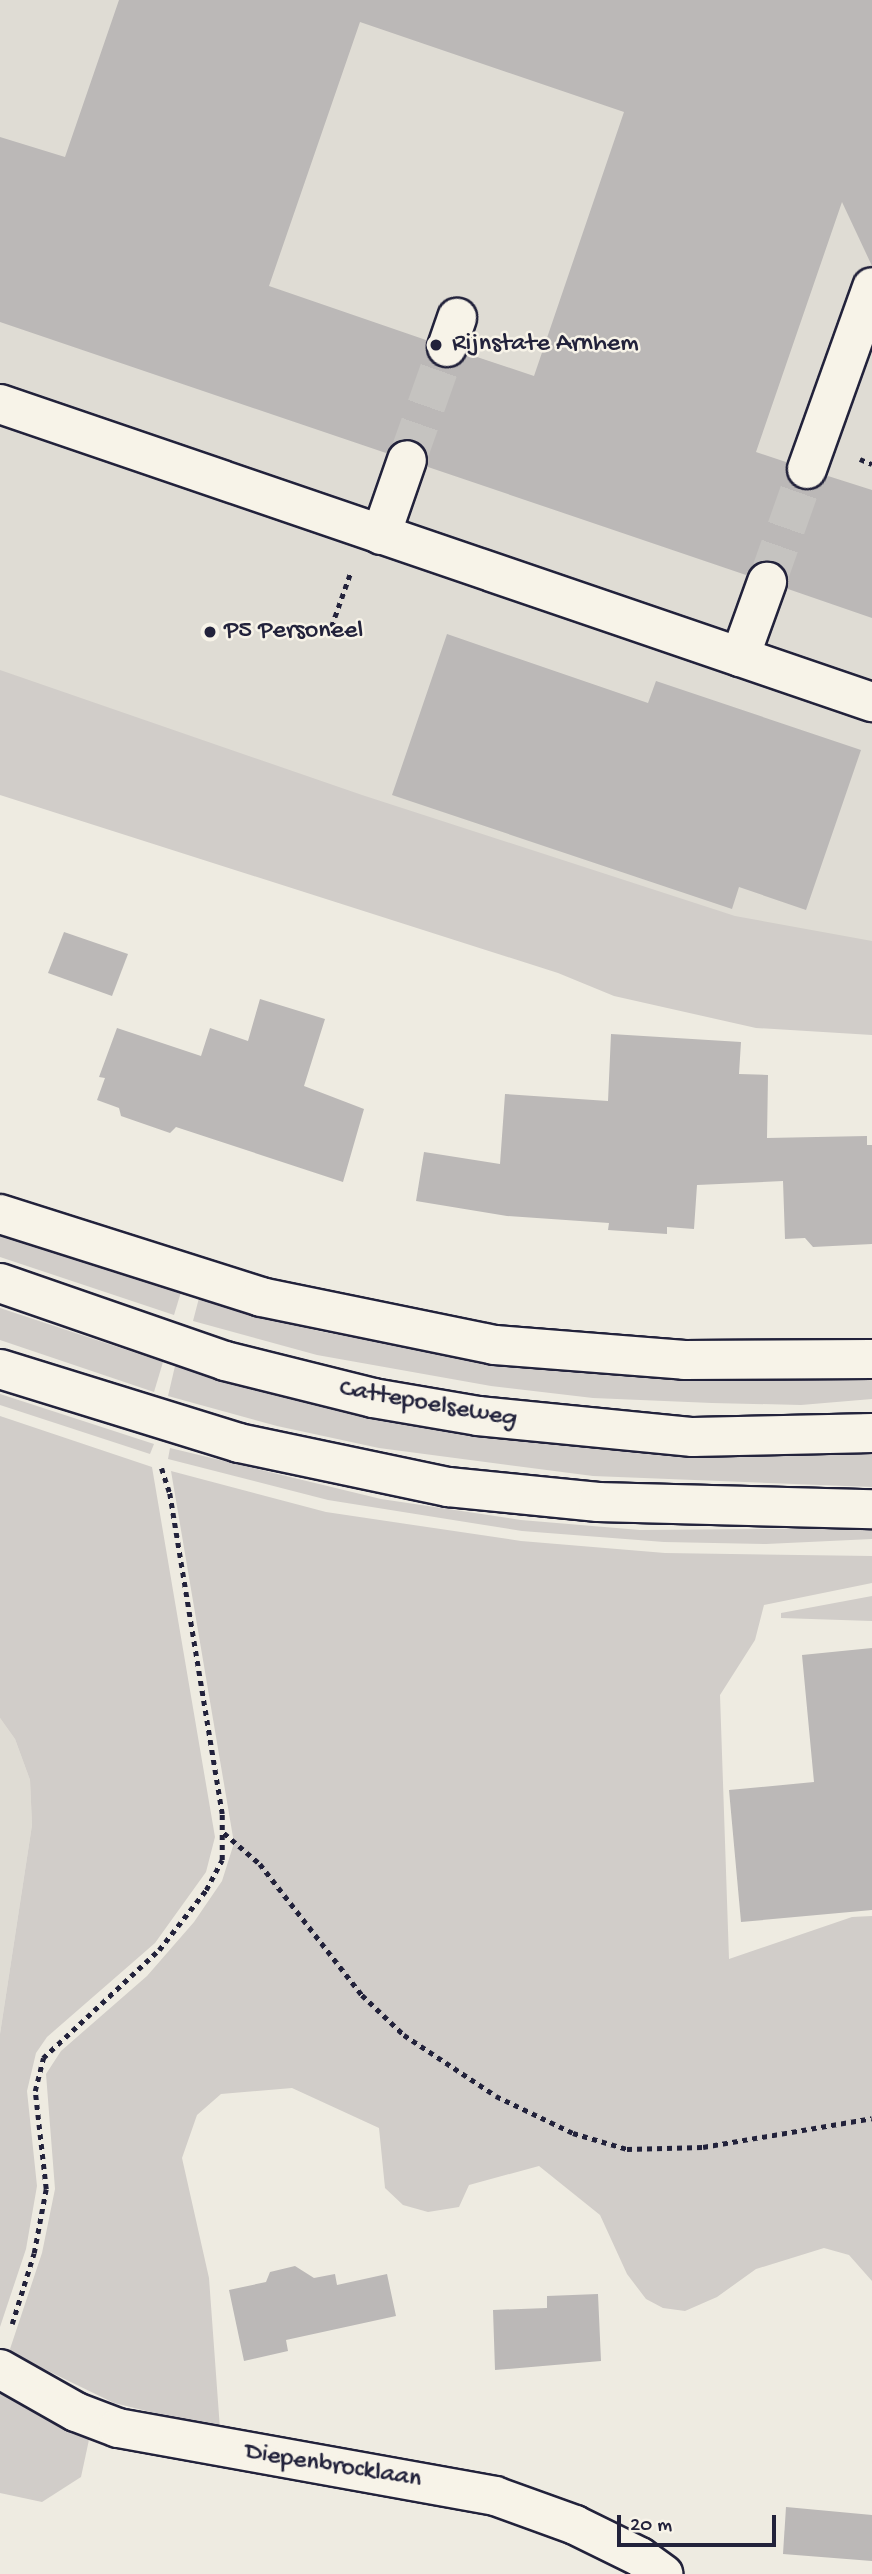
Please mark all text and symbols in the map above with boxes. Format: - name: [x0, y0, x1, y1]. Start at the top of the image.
- place label: Rijnstate Arnhem: [452, 329, 639, 361]
- marker: Rijnstate Arnhem: [426, 335, 446, 355]
- place label: P5 Personeel: [224, 616, 363, 648]
- marker: P5 Personeel: [202, 624, 218, 640]
- street label: Cattepoelseweg: [337, 1374, 519, 1436]
- street label: Diepenbrocklaan: [242, 2438, 424, 2496]
- scale bar: [620, 2500, 779, 2544]
- text: 20 m: [630, 2514, 672, 2539]

